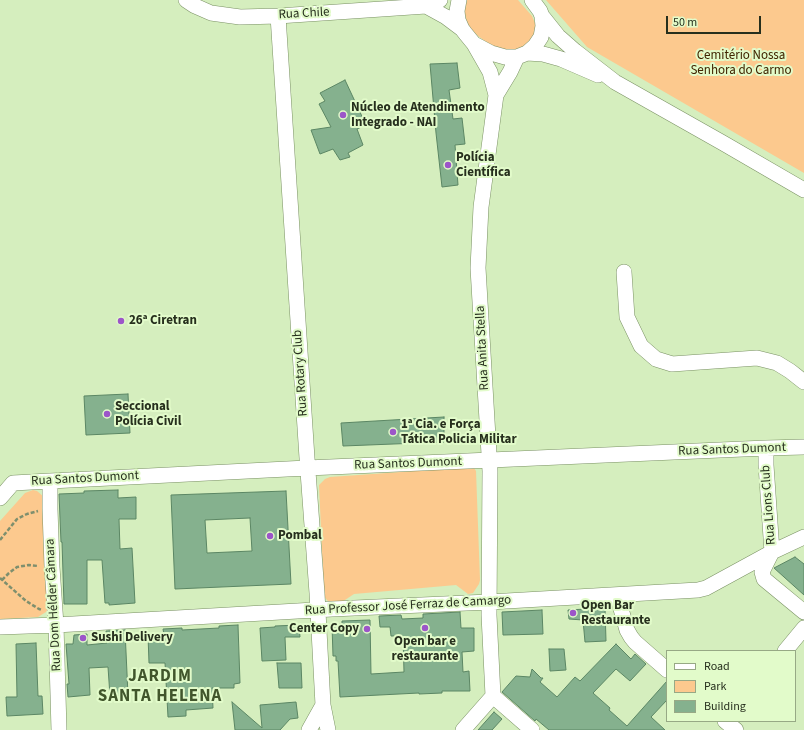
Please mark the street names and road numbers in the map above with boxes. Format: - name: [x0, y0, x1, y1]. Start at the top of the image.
- street label: Rua Chile: [278, 5, 330, 23]
- street label: Rua Anita Stella: [473, 305, 493, 391]
- street label: Rua Rotary Club: [290, 329, 312, 417]
- street label: Rua Santos Dumont: [678, 440, 786, 460]
- street label: Rua Santos Dumont: [354, 454, 462, 474]
- street label: Rua Lions Club: [758, 464, 780, 546]
- street label: Rua Santos Dumont: [31, 468, 139, 490]
- street label: Rua Dom Hélder Câmara: [43, 538, 65, 672]
- street label: Rua Professor José Ferraz de Camargo: [304, 593, 512, 619]

